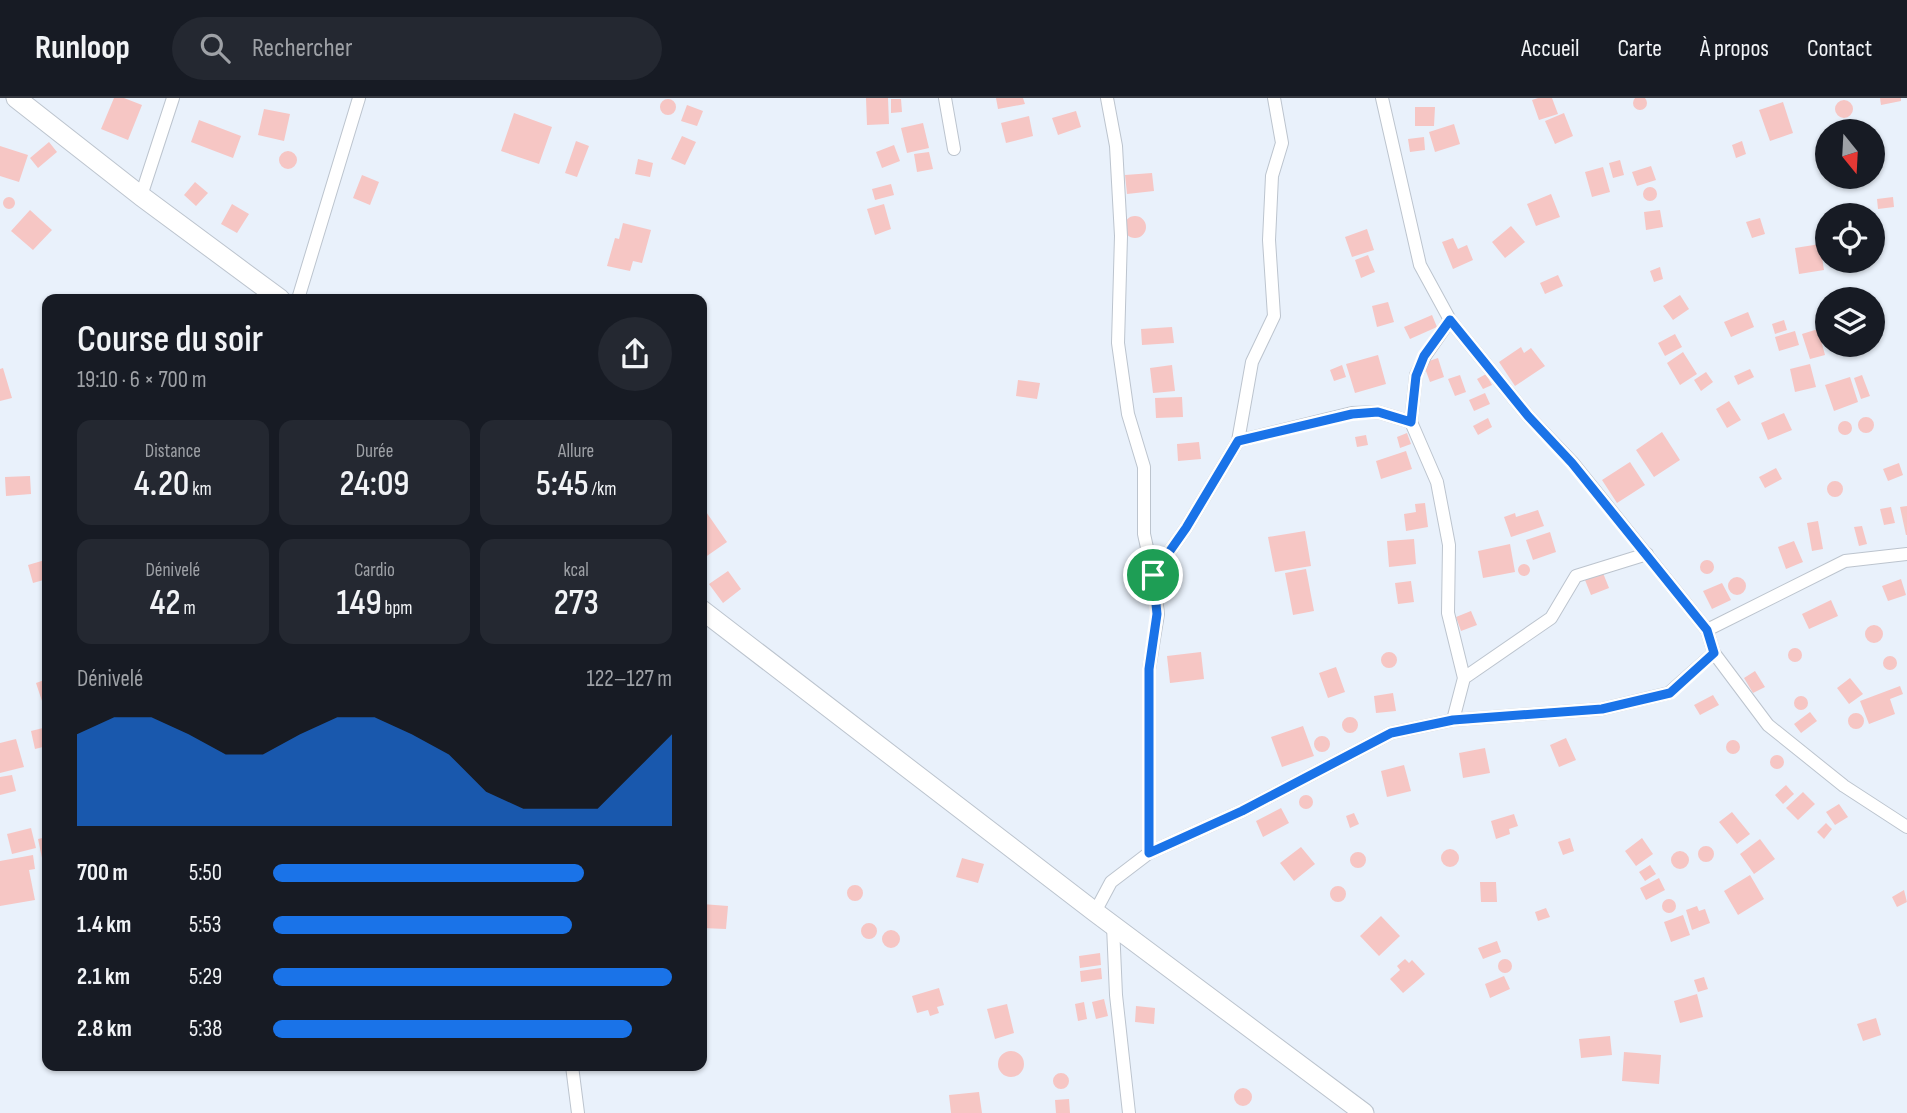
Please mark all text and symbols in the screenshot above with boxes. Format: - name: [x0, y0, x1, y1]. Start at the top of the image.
- search box: [172, 17, 662, 80]
- text: Runloop: [35, 28, 130, 68]
- icon: search: [196, 29, 234, 67]
- text: Rechercher: [252, 33, 353, 64]
- text: Accueil: [1521, 34, 1580, 63]
- text: Carte: [1618, 34, 1662, 63]
- text: À propos: [1700, 34, 1769, 63]
- text: Contact: [1807, 34, 1872, 63]
- north arrow: [1815, 119, 1885, 189]
- map controls: [1815, 119, 1885, 357]
- button: locate: [1815, 203, 1885, 273]
- button: layers: [1815, 287, 1885, 357]
- text: Course du soir: [77, 317, 263, 362]
- button: share: [598, 317, 672, 391]
- text: 19:10 · 6 × 700 m: [77, 366, 207, 394]
- text: Distance: [145, 440, 201, 463]
- text: Durée: [356, 440, 393, 463]
- text: Allure: [558, 440, 594, 463]
- text: 4.20: [134, 463, 189, 506]
- text: 24:09: [339, 463, 410, 506]
- text: 5:45: [536, 463, 589, 506]
- text: km: [189, 478, 212, 501]
- text: /km: [589, 478, 616, 501]
- pin: [1123, 545, 1183, 605]
- icon: arrive: [1134, 556, 1172, 594]
- text: Dénivelé: [145, 559, 200, 582]
- text: Cardio: [354, 559, 395, 582]
- text: kcal: [564, 559, 589, 582]
- text: 42: [150, 582, 181, 625]
- text: 149: [336, 582, 382, 625]
- text: 273: [554, 582, 599, 625]
- text: m: [181, 597, 196, 620]
- text: bpm: [382, 597, 413, 620]
- text: Dénivelé: [77, 665, 143, 693]
- text: 122–127 m: [586, 665, 672, 693]
- text: 700 m: [77, 859, 128, 887]
- text: 5:50: [189, 859, 222, 887]
- text: 1.4 km: [77, 911, 131, 939]
- text: 5:53: [189, 911, 221, 939]
- text: 2.1 km: [77, 963, 130, 991]
- text: 5:29: [189, 963, 222, 991]
- text: 2.8 km: [77, 1015, 132, 1043]
- text: 5:38: [189, 1015, 222, 1043]

